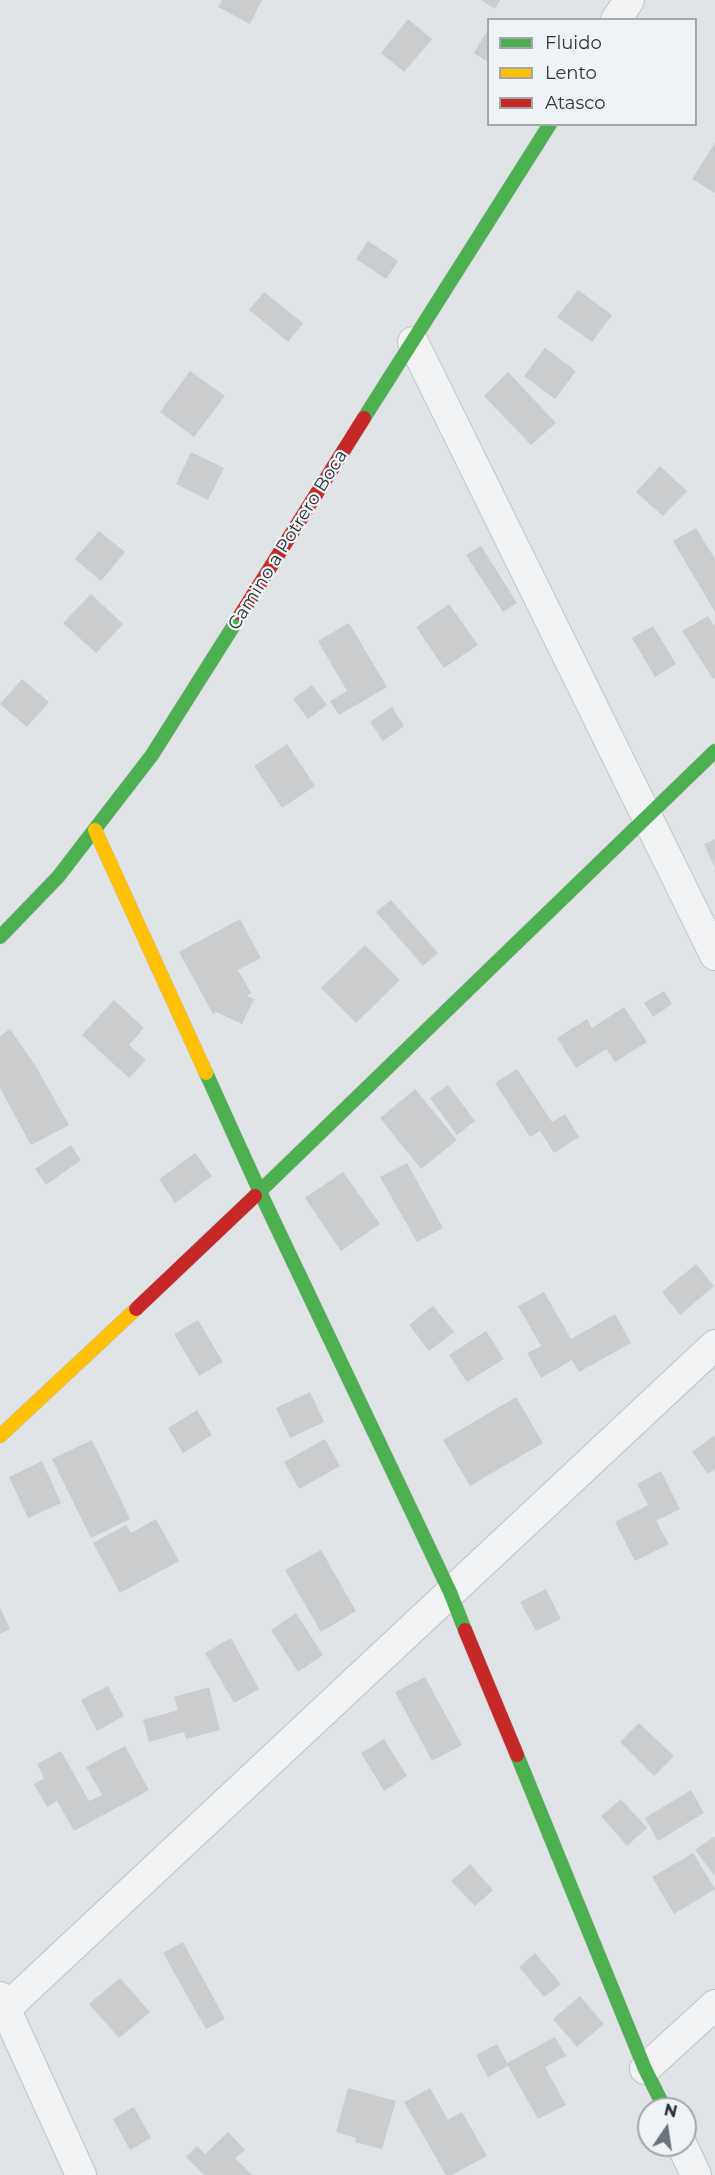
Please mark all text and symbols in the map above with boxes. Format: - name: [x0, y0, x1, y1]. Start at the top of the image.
- legend: [487, 18, 697, 126]
- text: Fluido: [545, 32, 602, 54]
- text: Lento: [545, 62, 597, 84]
- text: Atasco: [545, 92, 605, 114]
- street label: Camino a Potrero Boca: [224, 446, 352, 634]
- north arrow: [637, 2097, 697, 2157]
- text: N: [662, 2100, 679, 2122]

